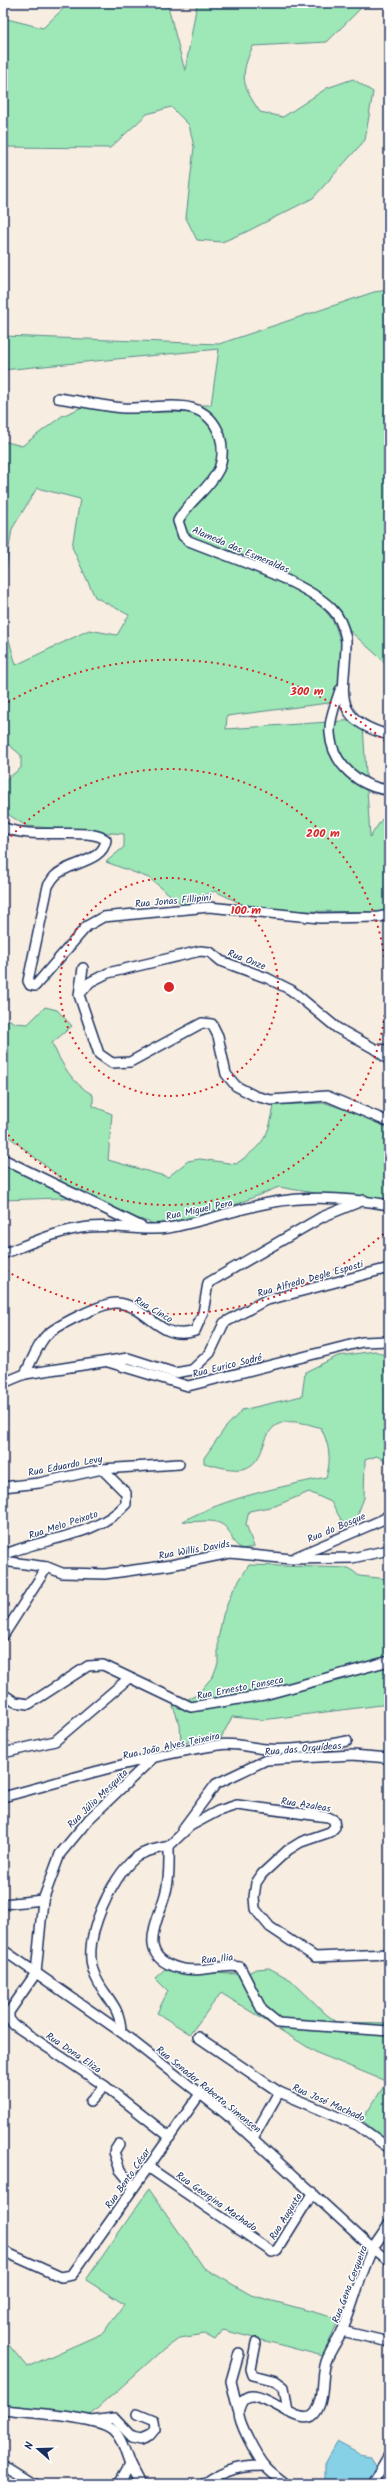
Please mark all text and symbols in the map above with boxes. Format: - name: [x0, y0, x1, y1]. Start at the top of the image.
- street label: Alameda das Esmeraldas: [189, 522, 292, 578]
- text: 300 m: [289, 682, 324, 701]
- text: 200 m: [306, 824, 340, 843]
- street label: Rua Jonas Fillipini: [134, 890, 213, 912]
- text: 100 m: [231, 901, 261, 920]
- street label: Rua Onze: [225, 945, 269, 975]
- centre of rings: [162, 980, 176, 994]
- street label: Rua Miguel Pera: [164, 1195, 234, 1225]
- street label: Rua Alfredo Degle Esposti: [255, 1256, 366, 1302]
- street label: Rua Cinco: [131, 1292, 176, 1328]
- street label: Rua Eurico Sodré: [191, 1349, 264, 1382]
- street label: Rua Eduardo Levy: [27, 1451, 104, 1481]
- street label: Rua Melo Peixoto: [26, 1506, 101, 1544]
- street label: Rua do Bosque: [305, 1508, 369, 1547]
- street label: Rua Willis Davids: [157, 1536, 232, 1564]
- street label: Rua Ernesto Fonseca: [195, 1672, 285, 1704]
- street label: Rua João Alves Teixeira: [121, 1728, 221, 1764]
- street label: Rua das Orquídeas: [264, 1738, 343, 1760]
- street label: Rua Júlio Mesquita: [64, 1765, 132, 1832]
- street label: Rua Azaleas: [280, 1793, 333, 1817]
- street label: Rua Ilia: [200, 1949, 234, 1969]
- street label: Rua Dona Eliza: [42, 2028, 105, 2078]
- street label: Rua Senador Roberto Simonsen: [152, 2042, 264, 2137]
- street label: Rua José Machado: [290, 2080, 368, 2126]
- street label: Rua Bento César: [101, 2145, 155, 2212]
- street label: Rua Georgina Machado: [173, 2168, 261, 2236]
- street label: Rua Augusta: [265, 2190, 307, 2243]
- street label: Rua Gena Cerqueira: [328, 2243, 372, 2326]
- north arrow: [18, 2429, 58, 2469]
- text: N: [20, 2440, 39, 2452]

